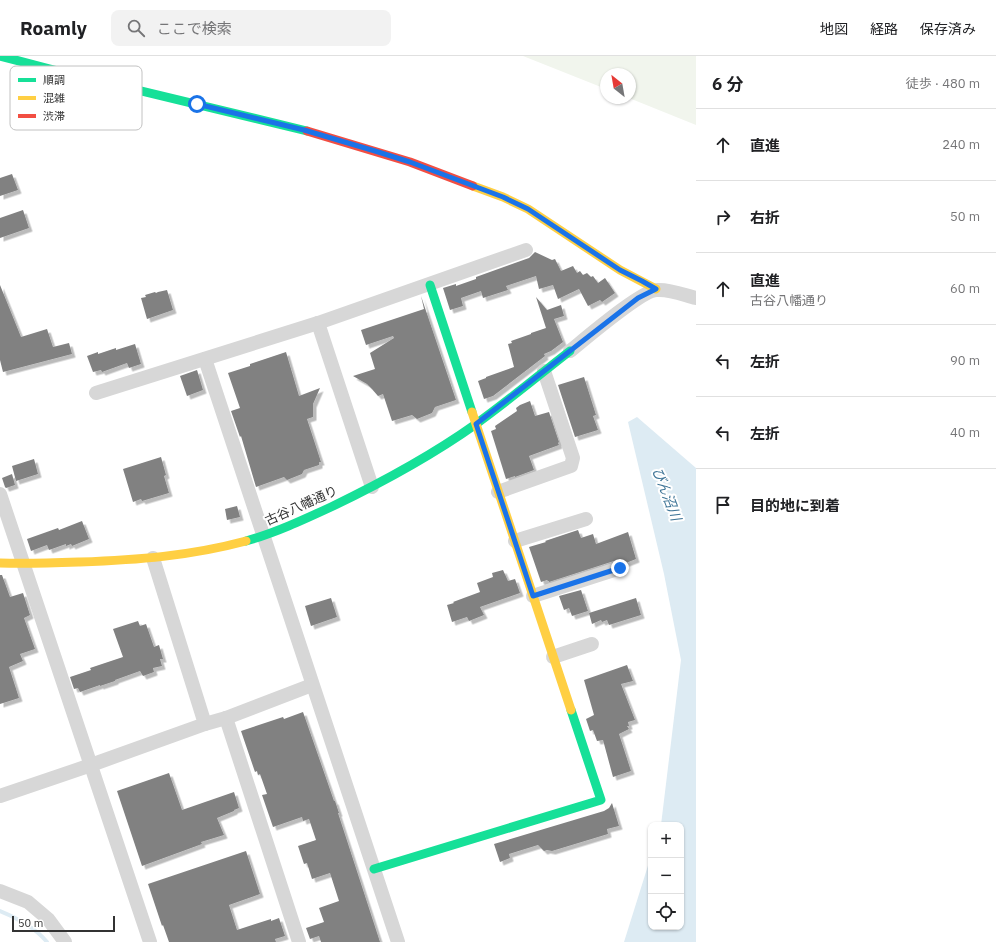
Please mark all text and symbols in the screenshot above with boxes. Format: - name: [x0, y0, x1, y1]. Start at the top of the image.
- search box: [111, 10, 391, 46]
- text: Roamly: [20, 16, 87, 40]
- icon: search: [125, 17, 147, 39]
- text: ここで検索: [157, 19, 232, 38]
- text: 地図: [820, 20, 848, 38]
- text: 経路: [870, 20, 898, 38]
- text: 保存済み: [920, 20, 976, 38]
- legend: [10, 66, 142, 130]
- north arrow: [600, 68, 636, 104]
- text: 順調: [43, 73, 65, 87]
- text: 6 分: [712, 73, 743, 95]
- text: 徒歩 · 480 m: [906, 75, 980, 92]
- text: 混雑: [43, 91, 65, 105]
- route start: [188, 95, 206, 113]
- text: 渋滞: [43, 109, 65, 123]
- icon: ahead: [712, 134, 734, 156]
- text: 直進: [750, 136, 780, 155]
- text: 240 m: [942, 136, 980, 153]
- icon: right: [712, 206, 734, 228]
- text: 右折: [750, 208, 780, 227]
- text: 50 m: [950, 208, 980, 225]
- text: 直進: [750, 271, 780, 290]
- icon: ahead: [712, 278, 734, 300]
- text: 60 m: [950, 280, 980, 297]
- text: 古谷八幡通り: [750, 292, 828, 309]
- icon: left: [712, 350, 734, 372]
- text: 左折: [750, 352, 780, 371]
- text: 90 m: [950, 352, 980, 369]
- icon: left: [712, 422, 734, 444]
- text: 左折: [750, 424, 780, 443]
- text: 40 m: [950, 424, 980, 441]
- water label: びん沼川: [649, 465, 686, 525]
- street label: 古谷八幡通り: [262, 482, 340, 529]
- icon: arrive: [712, 494, 734, 516]
- text: 目的地に到着: [750, 496, 840, 515]
- route end: [611, 559, 629, 577]
- map controls: [648, 822, 684, 930]
- button: +: [648, 822, 684, 858]
- button: −: [648, 858, 684, 894]
- button: locate: [648, 894, 684, 930]
- scale bar: [12, 914, 115, 933]
- text: 50 m: [18, 916, 43, 930]

